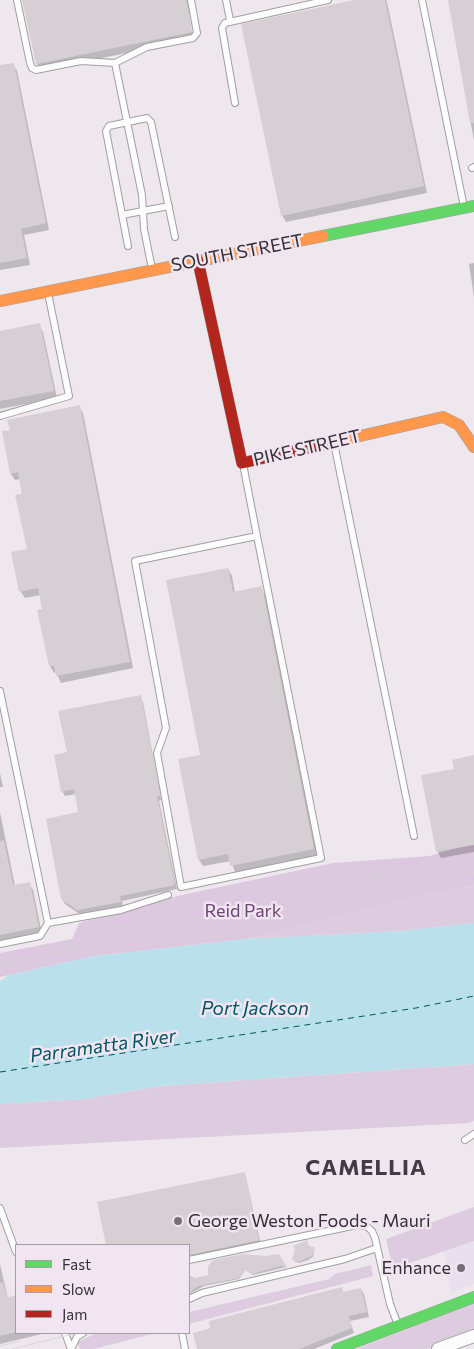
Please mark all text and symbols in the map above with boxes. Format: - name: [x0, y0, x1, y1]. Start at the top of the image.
- street label: SOUTH STREET: [169, 230, 305, 276]
- street label: PIKE STREET: [251, 425, 363, 471]
- park label: Reid Park: [204, 900, 282, 922]
- water label: Port Jackson: [201, 998, 309, 1020]
- water label: Parramatta River: [29, 1024, 177, 1068]
- district label: CAMELLIA: [304, 1155, 428, 1181]
- place label: George Weston Foods - Mauri: [188, 1210, 431, 1232]
- marker: George Weston Foods - Mauri: [172, 1215, 184, 1227]
- legend: [15, 1244, 190, 1334]
- text: Fast: [62, 1255, 91, 1273]
- place label: Enhance: [382, 1257, 451, 1279]
- marker: Enhance: [455, 1262, 467, 1274]
- text: Slow: [62, 1280, 95, 1298]
- text: Jam: [62, 1305, 87, 1323]

